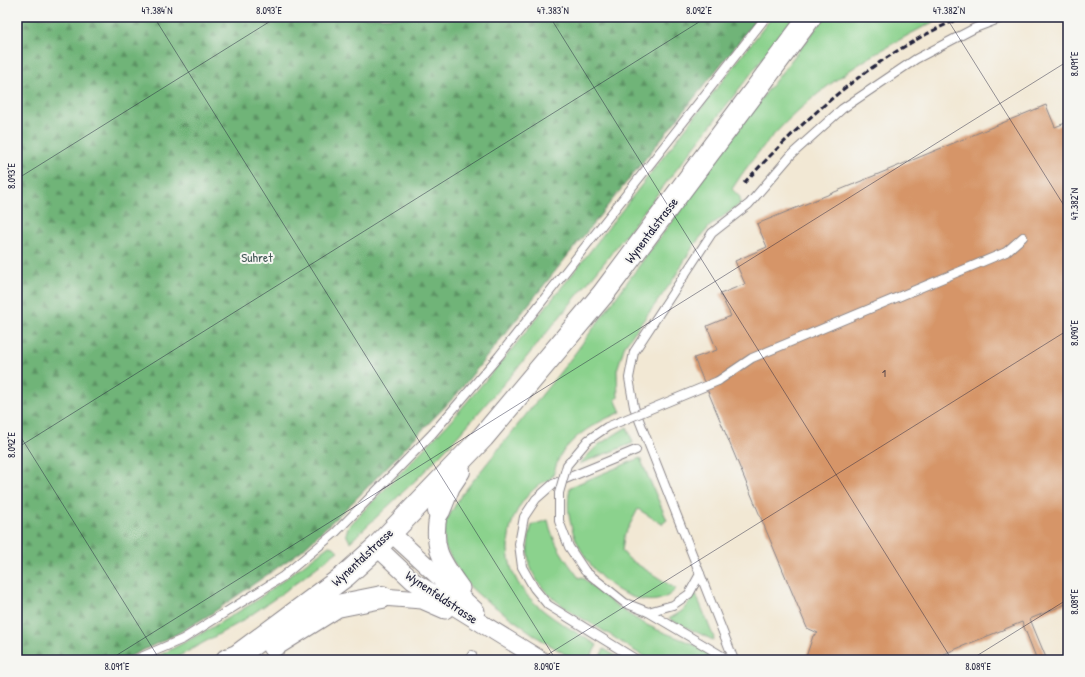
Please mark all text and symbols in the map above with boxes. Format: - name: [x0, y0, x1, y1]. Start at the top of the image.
- text: 47.384°N: [141, 4, 173, 17]
- text: 8.093°E: [256, 4, 282, 17]
- text: 47.383°N: [537, 4, 569, 17]
- text: 8.092°E: [686, 4, 713, 17]
- text: 47.382°N: [933, 4, 965, 17]
- text: 8.091°E: [1068, 51, 1081, 77]
- text: 8.093°E: [5, 163, 18, 189]
- text: 47.382°N: [1068, 188, 1081, 220]
- street label: Wynentalstrasse: [620, 193, 682, 267]
- park label: Suhret: [241, 248, 273, 266]
- text: 8.090°E: [1068, 320, 1081, 346]
- house number: 1: [882, 366, 886, 380]
- text: 8.092°E: [5, 431, 18, 458]
- street label: Wynentalstrasse: [327, 524, 397, 590]
- street label: Wynenfeldstrasse: [402, 566, 482, 628]
- text: 8.089°E: [1068, 589, 1081, 615]
- text: 8.091°E: [105, 660, 130, 673]
- text: 8.090°E: [534, 660, 560, 673]
- text: 8.089°E: [965, 660, 991, 673]

